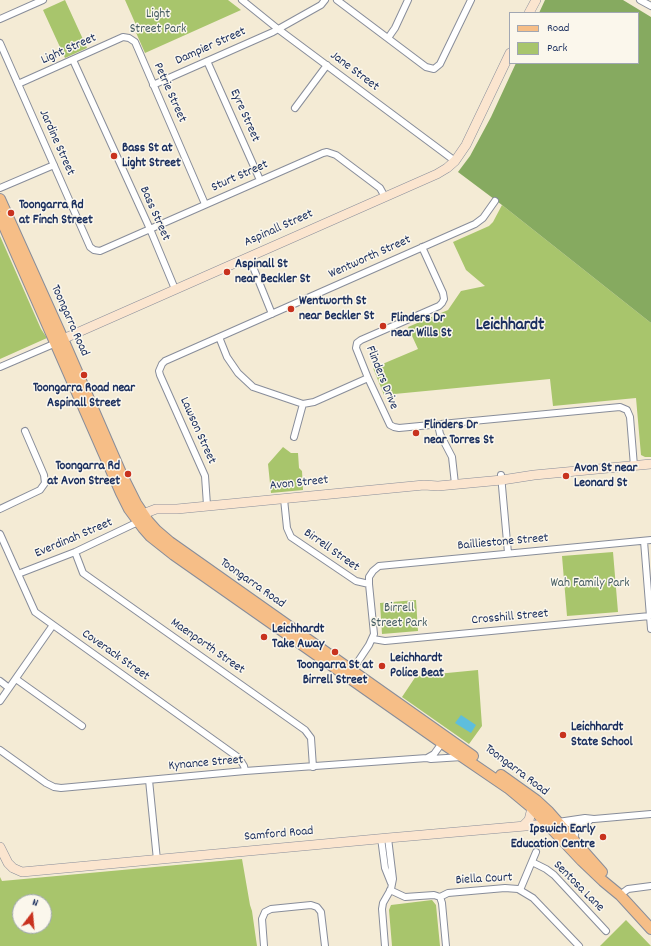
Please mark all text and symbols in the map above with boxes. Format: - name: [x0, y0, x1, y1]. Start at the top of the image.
- park label: Light Street Park: [130, 7, 186, 38]
- legend: [509, 12, 639, 64]
- text: Road: [547, 20, 569, 37]
- street label: Dampier Street: [173, 25, 249, 69]
- street label: Light Street: [39, 31, 99, 69]
- text: Park: [547, 40, 567, 57]
- street label: Jane Street: [326, 49, 382, 95]
- street label: Petrie Street: [149, 61, 189, 125]
- street label: Eyre Street: [225, 87, 263, 145]
- street label: Jardine Street: [35, 108, 77, 178]
- place label: Bass St at Light Street: [122, 141, 181, 172]
- marker: Bass St at Light Street: [109, 151, 119, 161]
- street label: Sturt Street: [209, 158, 271, 196]
- street label: Bass Street: [135, 184, 173, 244]
- place label: Toongarra Rd at Finch Street: [19, 198, 93, 229]
- street label: Aspinall Street: [242, 207, 316, 251]
- marker: Toongarra Rd at Finch Street: [6, 208, 16, 218]
- street label: Wentworth Street: [327, 233, 413, 283]
- place label: Aspinall St near Beckler St: [235, 257, 310, 288]
- marker: Aspinall St near Beckler St: [222, 267, 232, 277]
- street label: Toongarra Road: [46, 283, 92, 359]
- place label: Wentworth St near Beckler St: [299, 294, 374, 325]
- marker: Wentworth St near Beckler St: [286, 304, 296, 314]
- place label: Flinders Dr near Wills St: [391, 311, 452, 342]
- district label: Leichhardt: [476, 317, 544, 337]
- marker: Flinders Dr near Wills St: [378, 321, 388, 331]
- street label: Flinders Drive: [361, 344, 401, 412]
- marker: Toongarra Road near Aspinall Street: [79, 370, 89, 380]
- place label: Toongarra Road near Aspinall Street: [33, 381, 135, 412]
- street label: Lawson Street: [175, 395, 219, 467]
- place label: Flinders Dr near Torres St: [424, 418, 494, 449]
- marker: Flinders Dr near Torres St: [411, 428, 421, 438]
- place label: Toongarra Rd at Avon Street: [47, 459, 120, 490]
- place label: Avon St near Leonard St: [574, 461, 637, 492]
- marker: Toongarra Rd at Avon Street: [123, 469, 133, 479]
- marker: Avon St near Leonard St: [561, 471, 571, 481]
- street label: Avon Street: [269, 473, 329, 495]
- street label: Everdinah Street: [33, 516, 115, 562]
- street label: Birrell Street: [300, 526, 362, 576]
- street label: Bailliestone Street: [457, 531, 549, 555]
- street label: Toongarra Road: [216, 556, 288, 612]
- park label: Wah Family Park: [550, 576, 630, 592]
- park label: Birrell Street Park: [371, 601, 427, 632]
- street label: Crosshill Street: [471, 607, 549, 629]
- street label: Maenporth Street: [167, 616, 247, 678]
- place label: Leichhardt Take Away: [272, 622, 324, 653]
- street label: Coverack Street: [78, 627, 152, 685]
- marker: Leichhardt Take Away: [259, 632, 269, 642]
- marker: Toongarra St at Birrell Street: [330, 647, 340, 657]
- place label: Leichhardt Police Beat: [390, 651, 444, 682]
- place label: Toongarra St at Birrell Street: [297, 658, 373, 689]
- marker: Leichhardt Police Beat: [377, 661, 387, 671]
- place label: Leichhardt State School: [571, 720, 633, 751]
- marker: Leichhardt State School: [558, 730, 568, 740]
- street label: Toongarra Road: [481, 742, 551, 800]
- street label: Kynance Street: [168, 753, 244, 775]
- place label: Ipswich Early Education Centre: [511, 822, 595, 853]
- street label: Samford Road: [244, 824, 314, 846]
- marker: Ipswich Early Education Centre: [598, 832, 608, 842]
- street label: Sentosa Lane: [549, 858, 607, 916]
- street label: Biella Court: [455, 871, 513, 889]
- north arrow: [12, 894, 52, 934]
- text: N: [30, 895, 40, 912]

